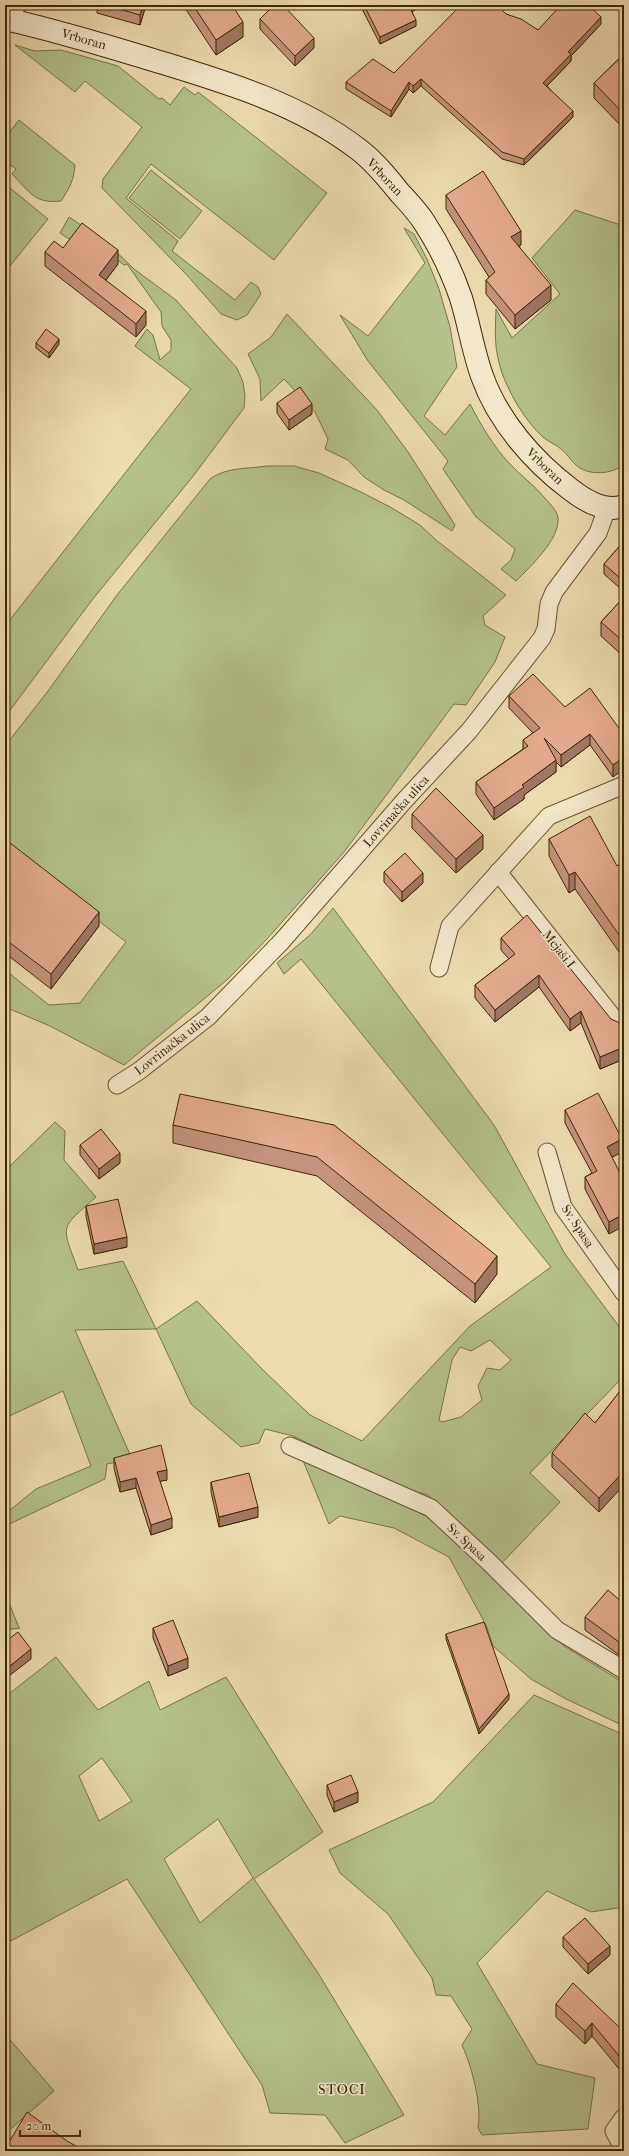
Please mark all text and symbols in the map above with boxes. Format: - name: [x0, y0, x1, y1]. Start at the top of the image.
- street label: Vrboran: [59, 25, 108, 53]
- street label: Vrboran: [363, 154, 406, 199]
- street label: Vrboran: [523, 444, 567, 488]
- street label: Lovrinačka ulica: [360, 771, 433, 850]
- street label: Mejaši I: [540, 927, 578, 971]
- street label: Lovrinačka ulica: [131, 1009, 213, 1078]
- street label: Sv. Spasa: [559, 1202, 598, 1251]
- street label: Sv. Spasa: [444, 1520, 491, 1565]
- district label: STOCI: [318, 2081, 366, 2098]
- scale bar: [20, 2112, 80, 2138]
- text: 20 m: [26, 2119, 51, 2133]

